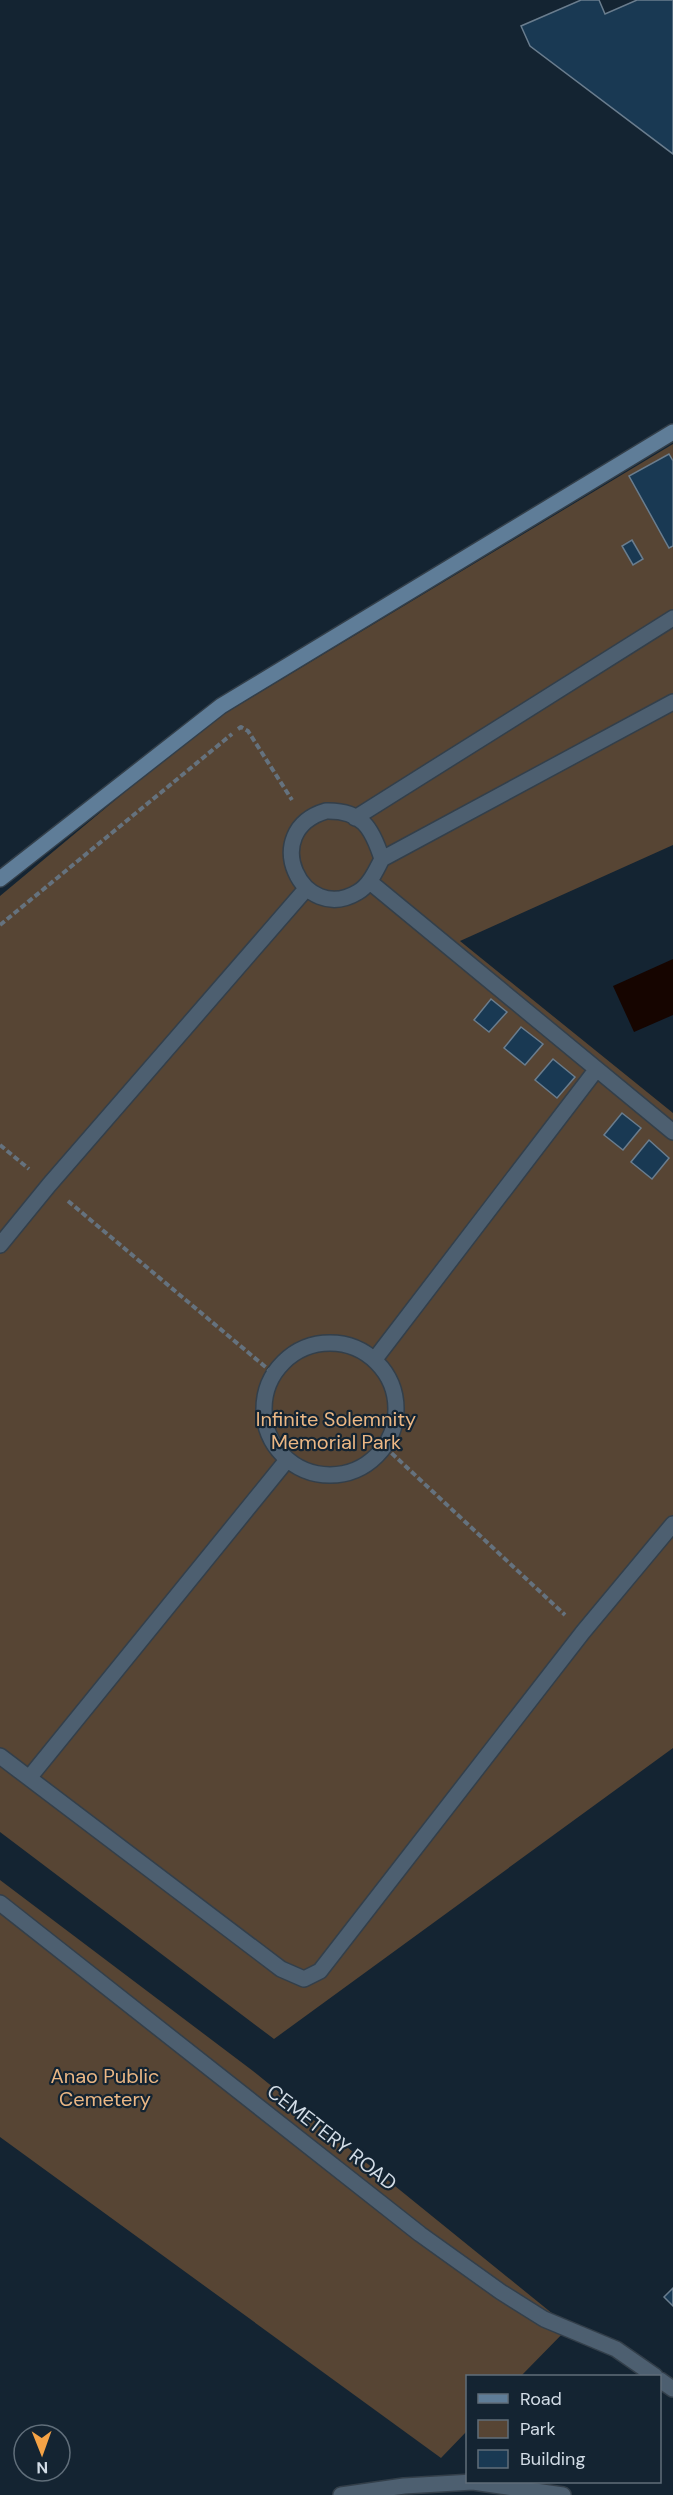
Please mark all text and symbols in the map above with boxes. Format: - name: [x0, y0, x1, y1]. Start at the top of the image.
- park label: Infinite Solemnity Memorial Park: [256, 1406, 416, 1455]
- park label: Anao Public Cemetery: [50, 2063, 160, 2112]
- street label: CEMETERY ROAD: [262, 2078, 402, 2196]
- legend: [466, 2375, 661, 2483]
- text: Road: [520, 2387, 562, 2411]
- text: Park: [520, 2417, 556, 2441]
- north arrow: [12, 2423, 72, 2483]
- text: Building: [520, 2447, 585, 2471]
- text: N: [36, 2457, 48, 2478]

